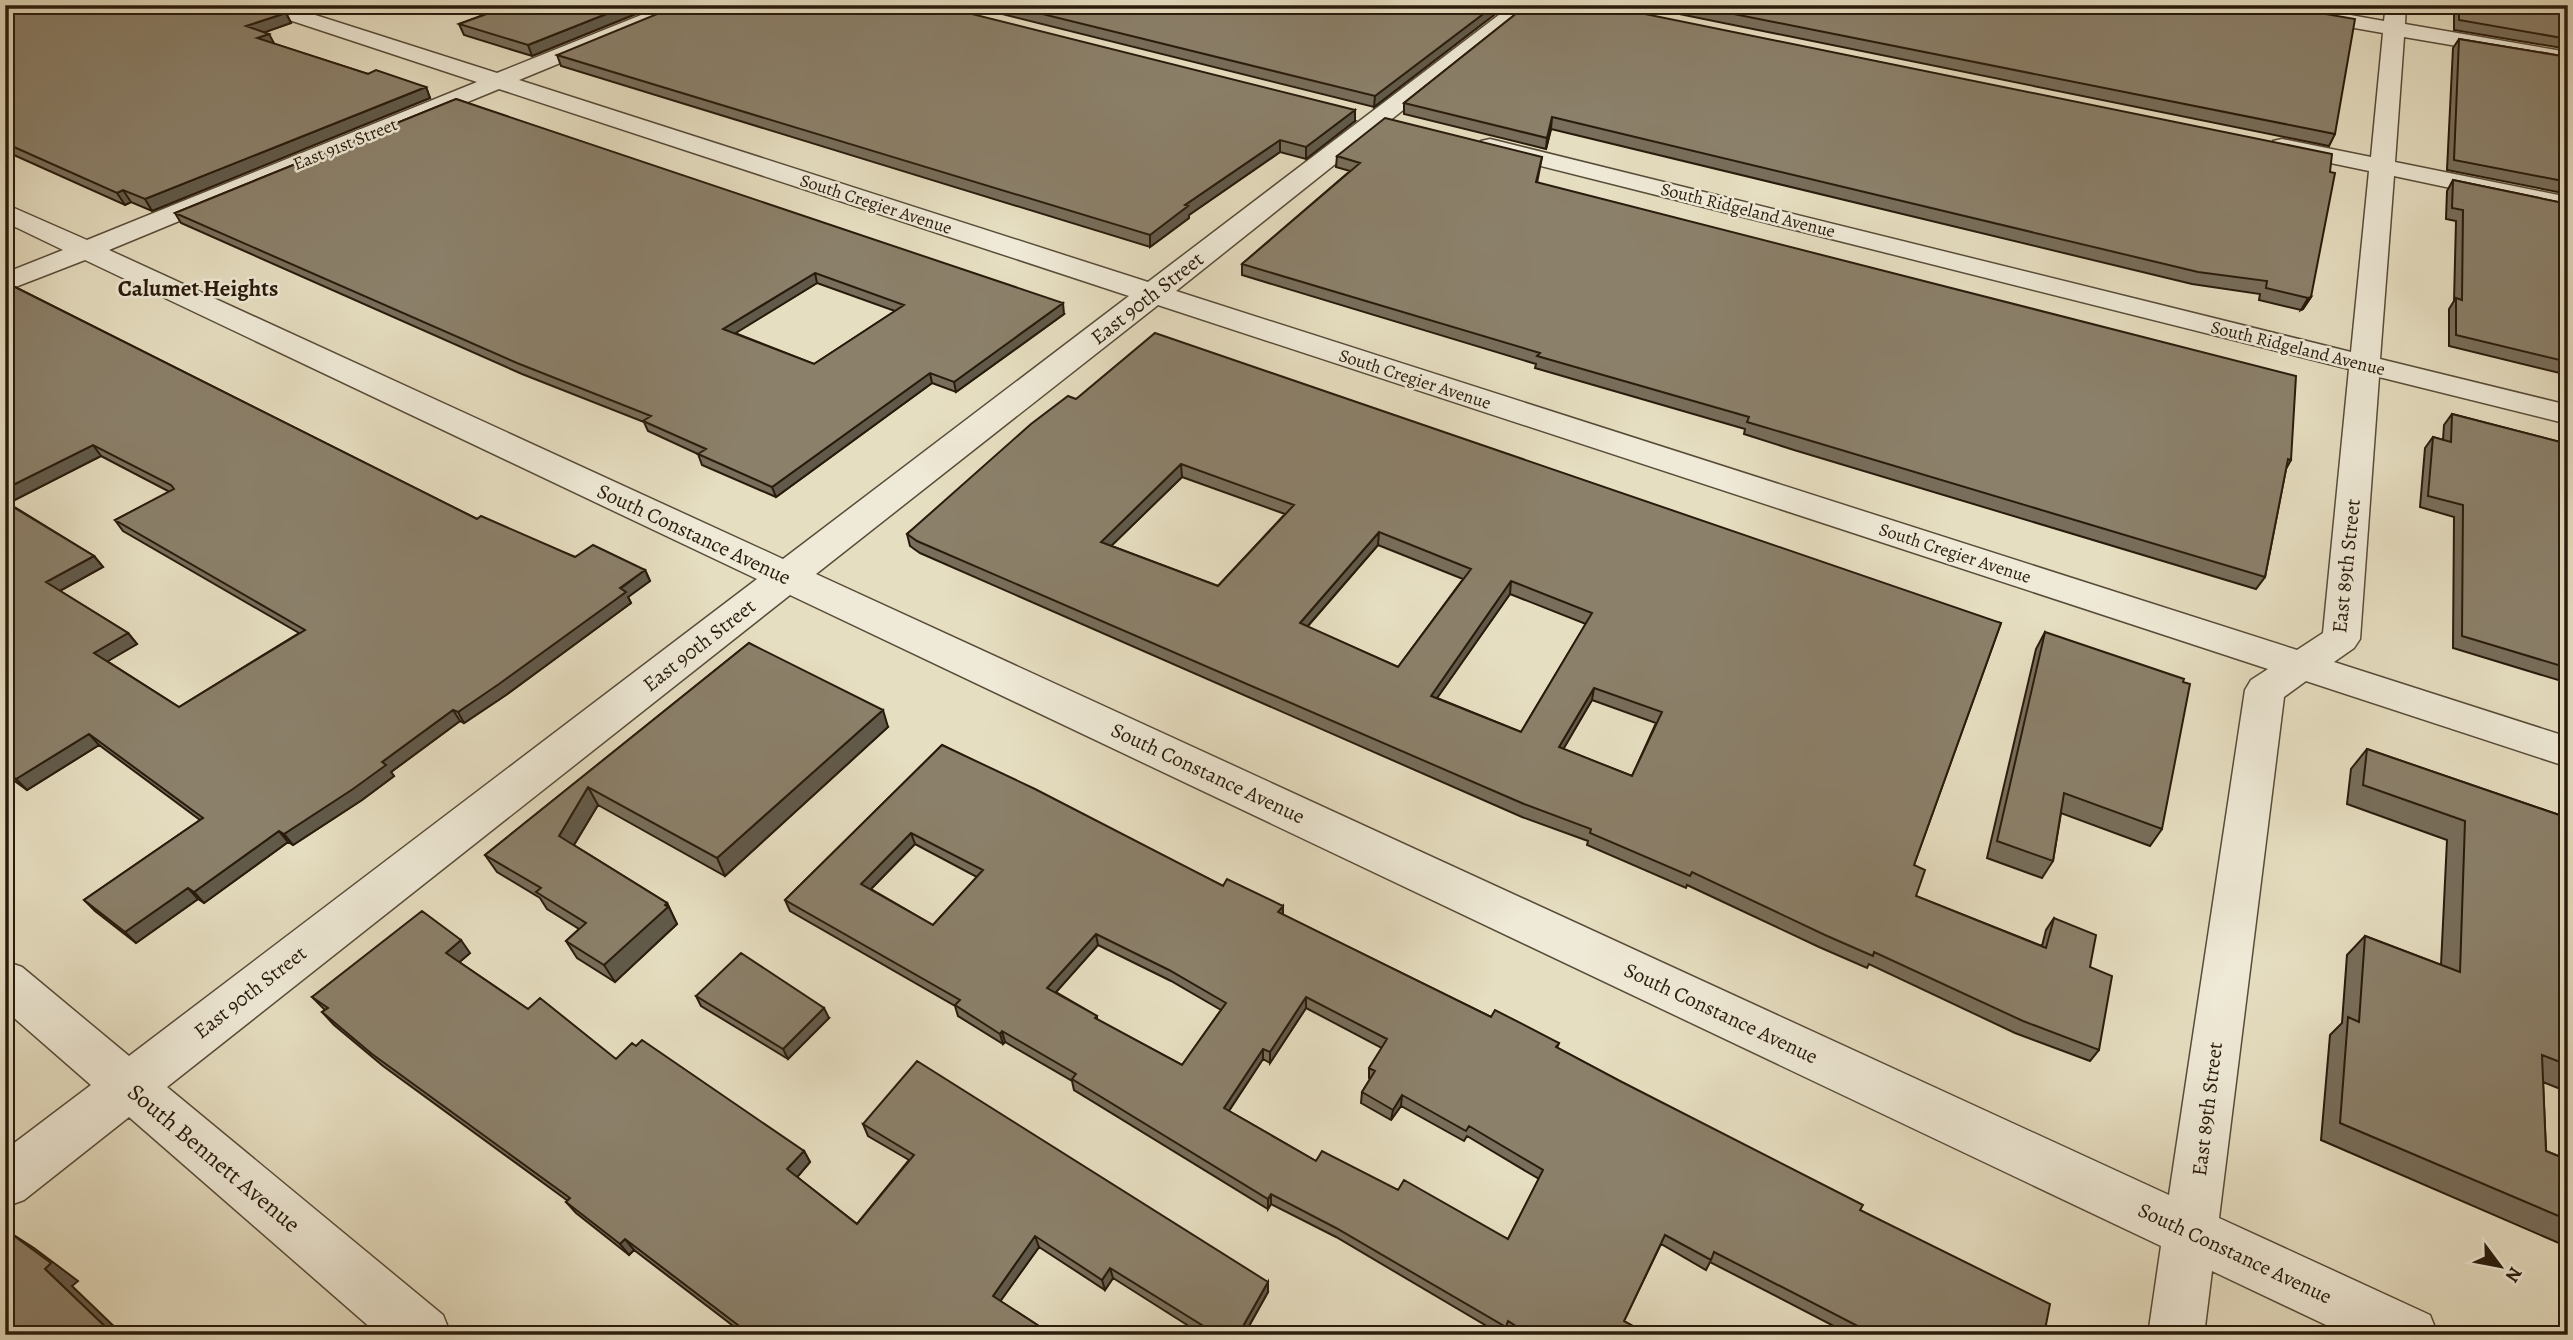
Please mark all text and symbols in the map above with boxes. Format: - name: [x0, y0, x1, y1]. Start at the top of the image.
- street label: East 91st Street: [289, 112, 401, 176]
- street label: South Cregier Avenue: [797, 168, 955, 240]
- street label: South Ridgeland Avenue: [1658, 177, 1838, 243]
- street label: East 90th Street: [1085, 245, 1209, 351]
- district label: Calumet Heights: [118, 273, 278, 304]
- street label: South Ridgeland Avenue: [2208, 315, 2388, 381]
- street label: South Cregier Avenue: [1336, 343, 1494, 415]
- street label: South Constance Avenue: [593, 477, 795, 591]
- street label: East 89th Street: [2325, 497, 2367, 635]
- street label: South Cregier Avenue: [1876, 517, 2034, 589]
- street label: East 90th Street: [637, 592, 761, 698]
- street label: South Constance Avenue: [1107, 716, 1309, 830]
- street label: East 90th Street: [188, 939, 312, 1045]
- street label: South Constance Avenue: [1620, 956, 1822, 1070]
- street label: East 89th Street: [2185, 1040, 2229, 1178]
- street label: South Bennett Avenue: [121, 1076, 307, 1240]
- street label: South Constance Avenue: [2134, 1196, 2336, 1310]
- north arrow: [2464, 1232, 2534, 1302]
- text: N: [2499, 1262, 2528, 1287]

